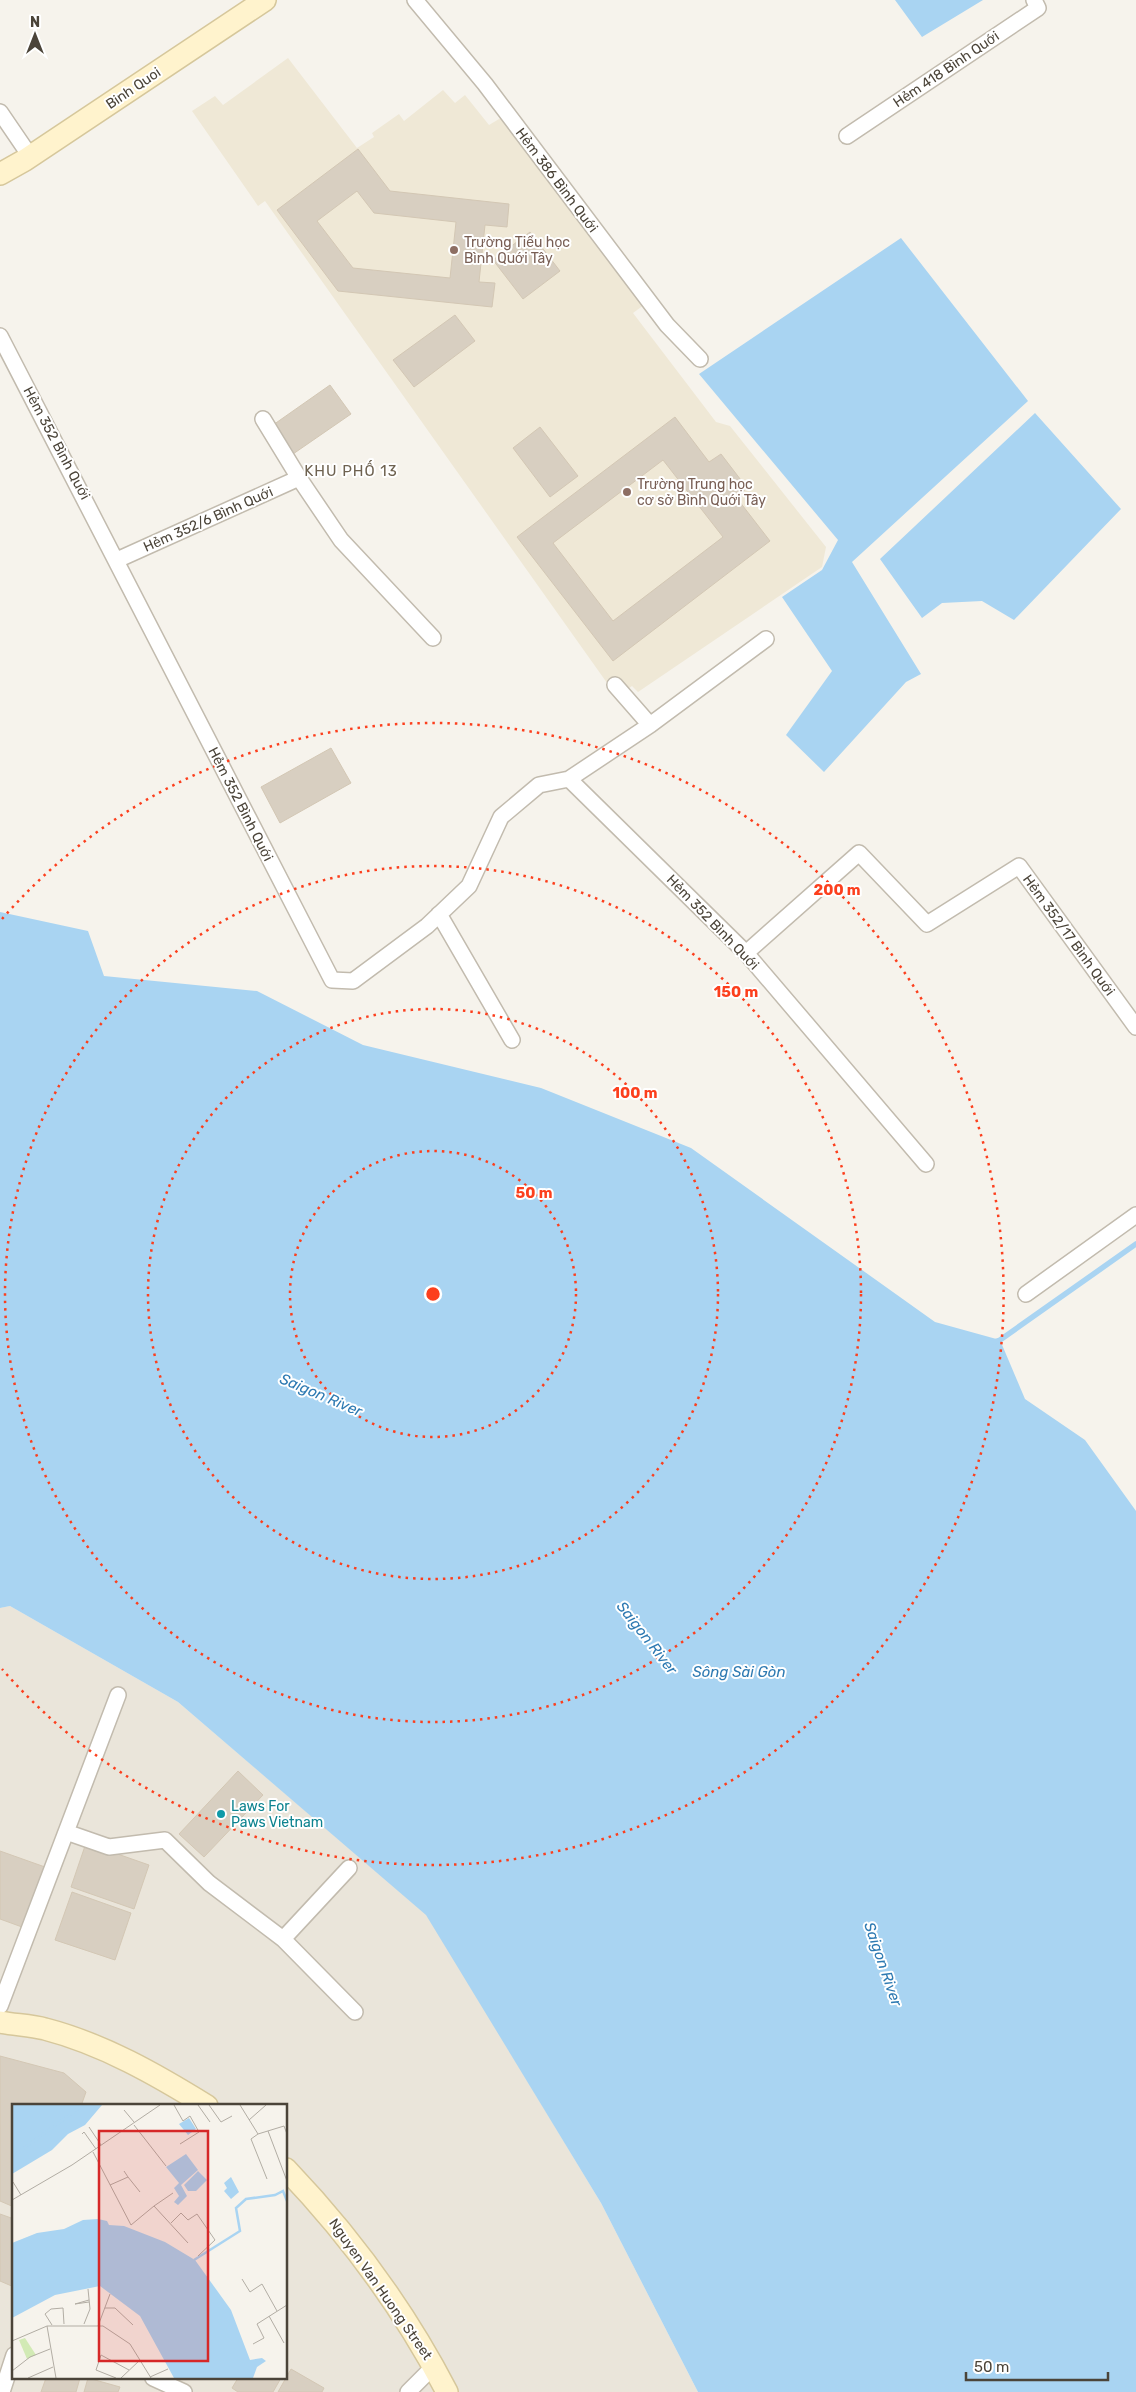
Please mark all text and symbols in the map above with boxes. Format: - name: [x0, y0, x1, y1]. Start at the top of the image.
- north arrow: [10, 10, 60, 60]
- text: N: [30, 14, 40, 31]
- street label: Hẻm 418 Bình Quới: [890, 28, 1002, 111]
- street label: Binh Quoi: [103, 64, 164, 113]
- street label: Hẻm 386 Bình Quới: [512, 125, 601, 236]
- place label: Trường Tiểu học Bình Quới Tây: [464, 234, 570, 267]
- marker: Trường Tiểu học Bình Quới Tây: [448, 244, 460, 256]
- street label: Hẻm 352 Bình Quới: [20, 384, 94, 503]
- district label: KHU PHỐ 13: [304, 460, 398, 480]
- place label: Trường Trung học cơ sở Bình Quới Tây: [637, 476, 766, 509]
- street label: Hẻm 352/6 Bình Quới: [141, 483, 276, 556]
- marker: Trường Trung học cơ sở Bình Quới Tây: [621, 486, 633, 498]
- street label: Hẻm 352 Bình Quới: [204, 744, 277, 864]
- street label: Hẻm 352 Bình Quới: [663, 871, 762, 973]
- street label: Hẻm 352/17 Bình Quới: [1019, 871, 1118, 999]
- text: 200 m: [813, 881, 861, 899]
- text: 150 m: [714, 983, 758, 1001]
- text: 100 m: [613, 1084, 657, 1102]
- text: 50 m: [516, 1184, 552, 1202]
- centre of rings: [424, 1285, 442, 1303]
- water label: Saigon River: [277, 1370, 366, 1421]
- water label: Saigon River: [613, 1598, 682, 1679]
- water label: Sông Sài Gòn: [692, 1663, 786, 1681]
- place label: Laws For Paws Vietnam: [231, 1798, 323, 1831]
- marker: Laws For Paws Vietnam: [215, 1808, 227, 1820]
- water label: Saigon River: [860, 1920, 906, 2010]
- inset map: [12, 2104, 288, 2380]
- street label: Nguyen Van Huong Street: [325, 2215, 436, 2364]
- scale bar: [966, 2350, 1108, 2382]
- text: 50 m: [974, 2358, 1009, 2376]

